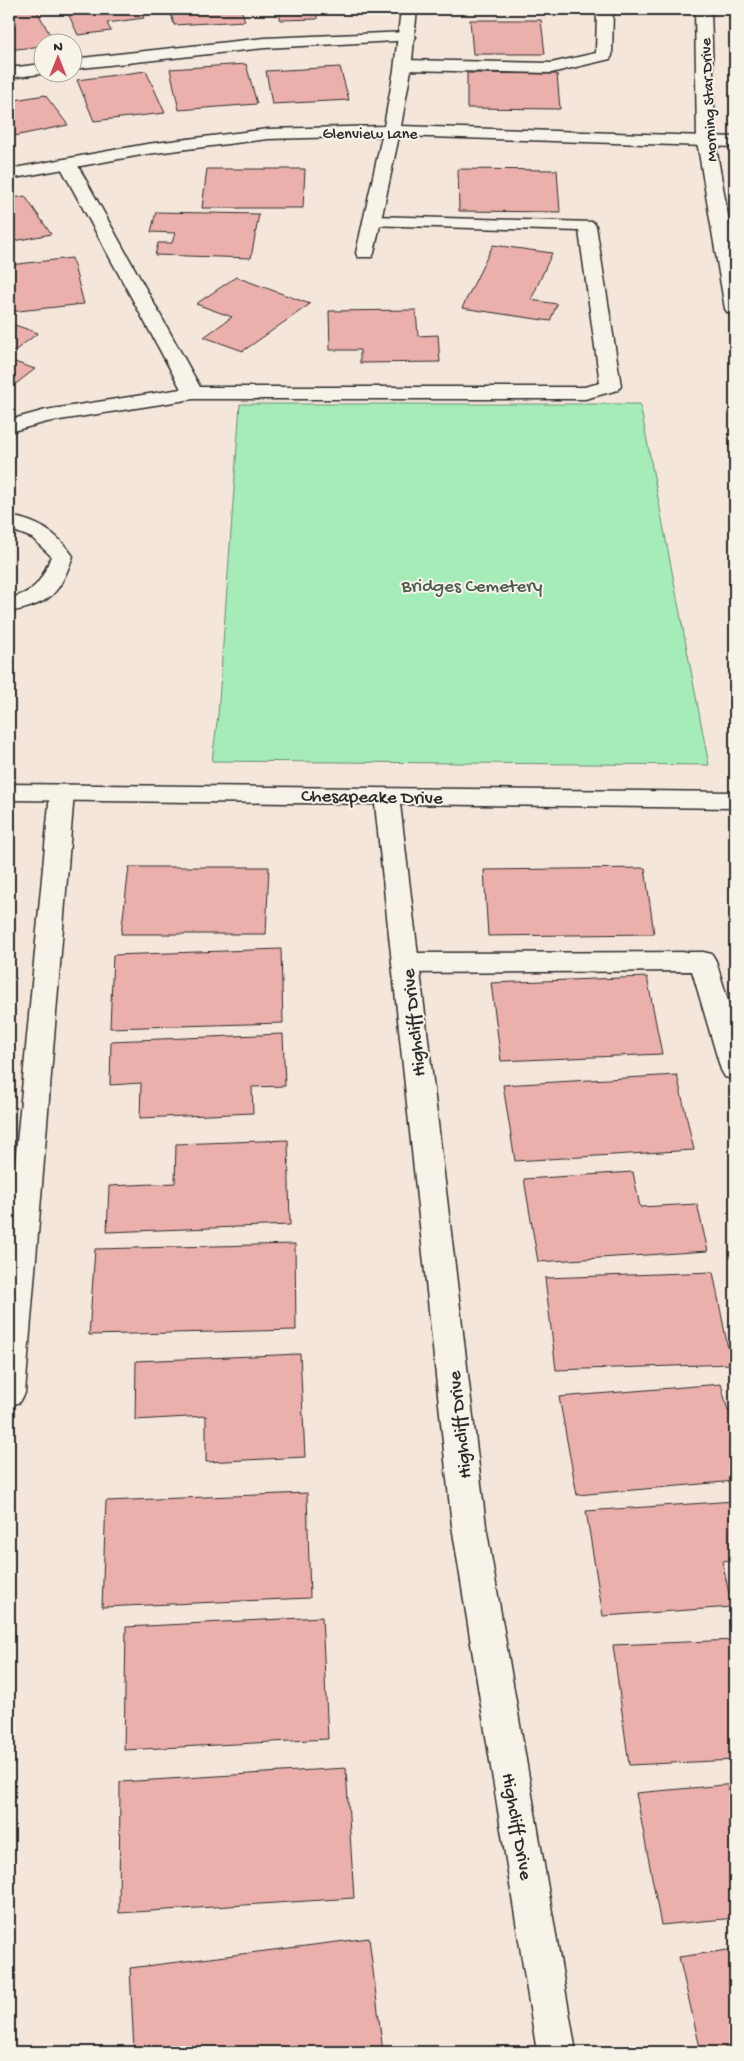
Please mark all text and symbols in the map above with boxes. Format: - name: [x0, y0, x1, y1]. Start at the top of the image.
- north arrow: [32, 32, 82, 82]
- street label: Morning Star Drive: [698, 37, 723, 162]
- text: N: [53, 39, 63, 56]
- street label: Glenview Lane: [322, 126, 418, 145]
- park label: Bridges Cemetery: [401, 576, 543, 599]
- street label: Chesapeake Drive: [301, 786, 443, 811]
- street label: Highcliff Drive: [398, 967, 433, 1078]
- street label: Highcliff Drive: [444, 1369, 479, 1480]
- street label: Highcliff Drive: [495, 1771, 536, 1882]

